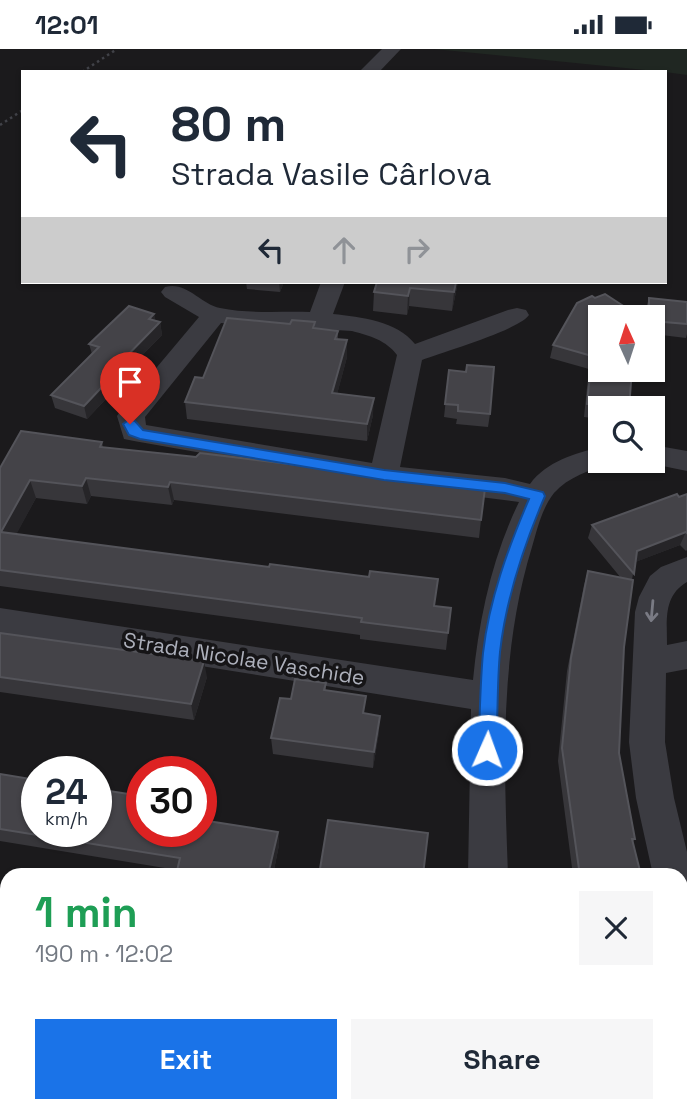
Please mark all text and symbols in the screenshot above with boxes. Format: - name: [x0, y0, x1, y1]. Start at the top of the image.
- text: 12:01: [35, 8, 99, 42]
- text: 80 m: [171, 93, 286, 155]
- icon: left: [56, 98, 147, 189]
- text: Strada Vasile Cârlova: [171, 154, 491, 194]
- icon: left: [252, 231, 290, 269]
- icon: ahead: [325, 231, 363, 269]
- icon: right: [398, 231, 436, 269]
- north arrow: [588, 305, 665, 381]
- map controls: [588, 305, 665, 473]
- pin: [100, 352, 160, 424]
- icon: arrive: [111, 363, 149, 401]
- button: search: [588, 396, 665, 473]
- one-way arrow: [645, 599, 658, 621]
- street label: Strada Nicolae Vaschide: [122, 626, 367, 691]
- position arrow: [450, 713, 524, 787]
- speed limit sign: 30: [126, 756, 217, 847]
- text: 24: [45, 770, 88, 814]
- text: km/h: [45, 807, 88, 830]
- text: 1 min: [35, 886, 138, 939]
- button: close: [579, 891, 653, 965]
- text: 190 m · 12:02: [35, 939, 173, 969]
- button: Exit: [35, 1019, 337, 1099]
- button: Share: [351, 1019, 653, 1099]

